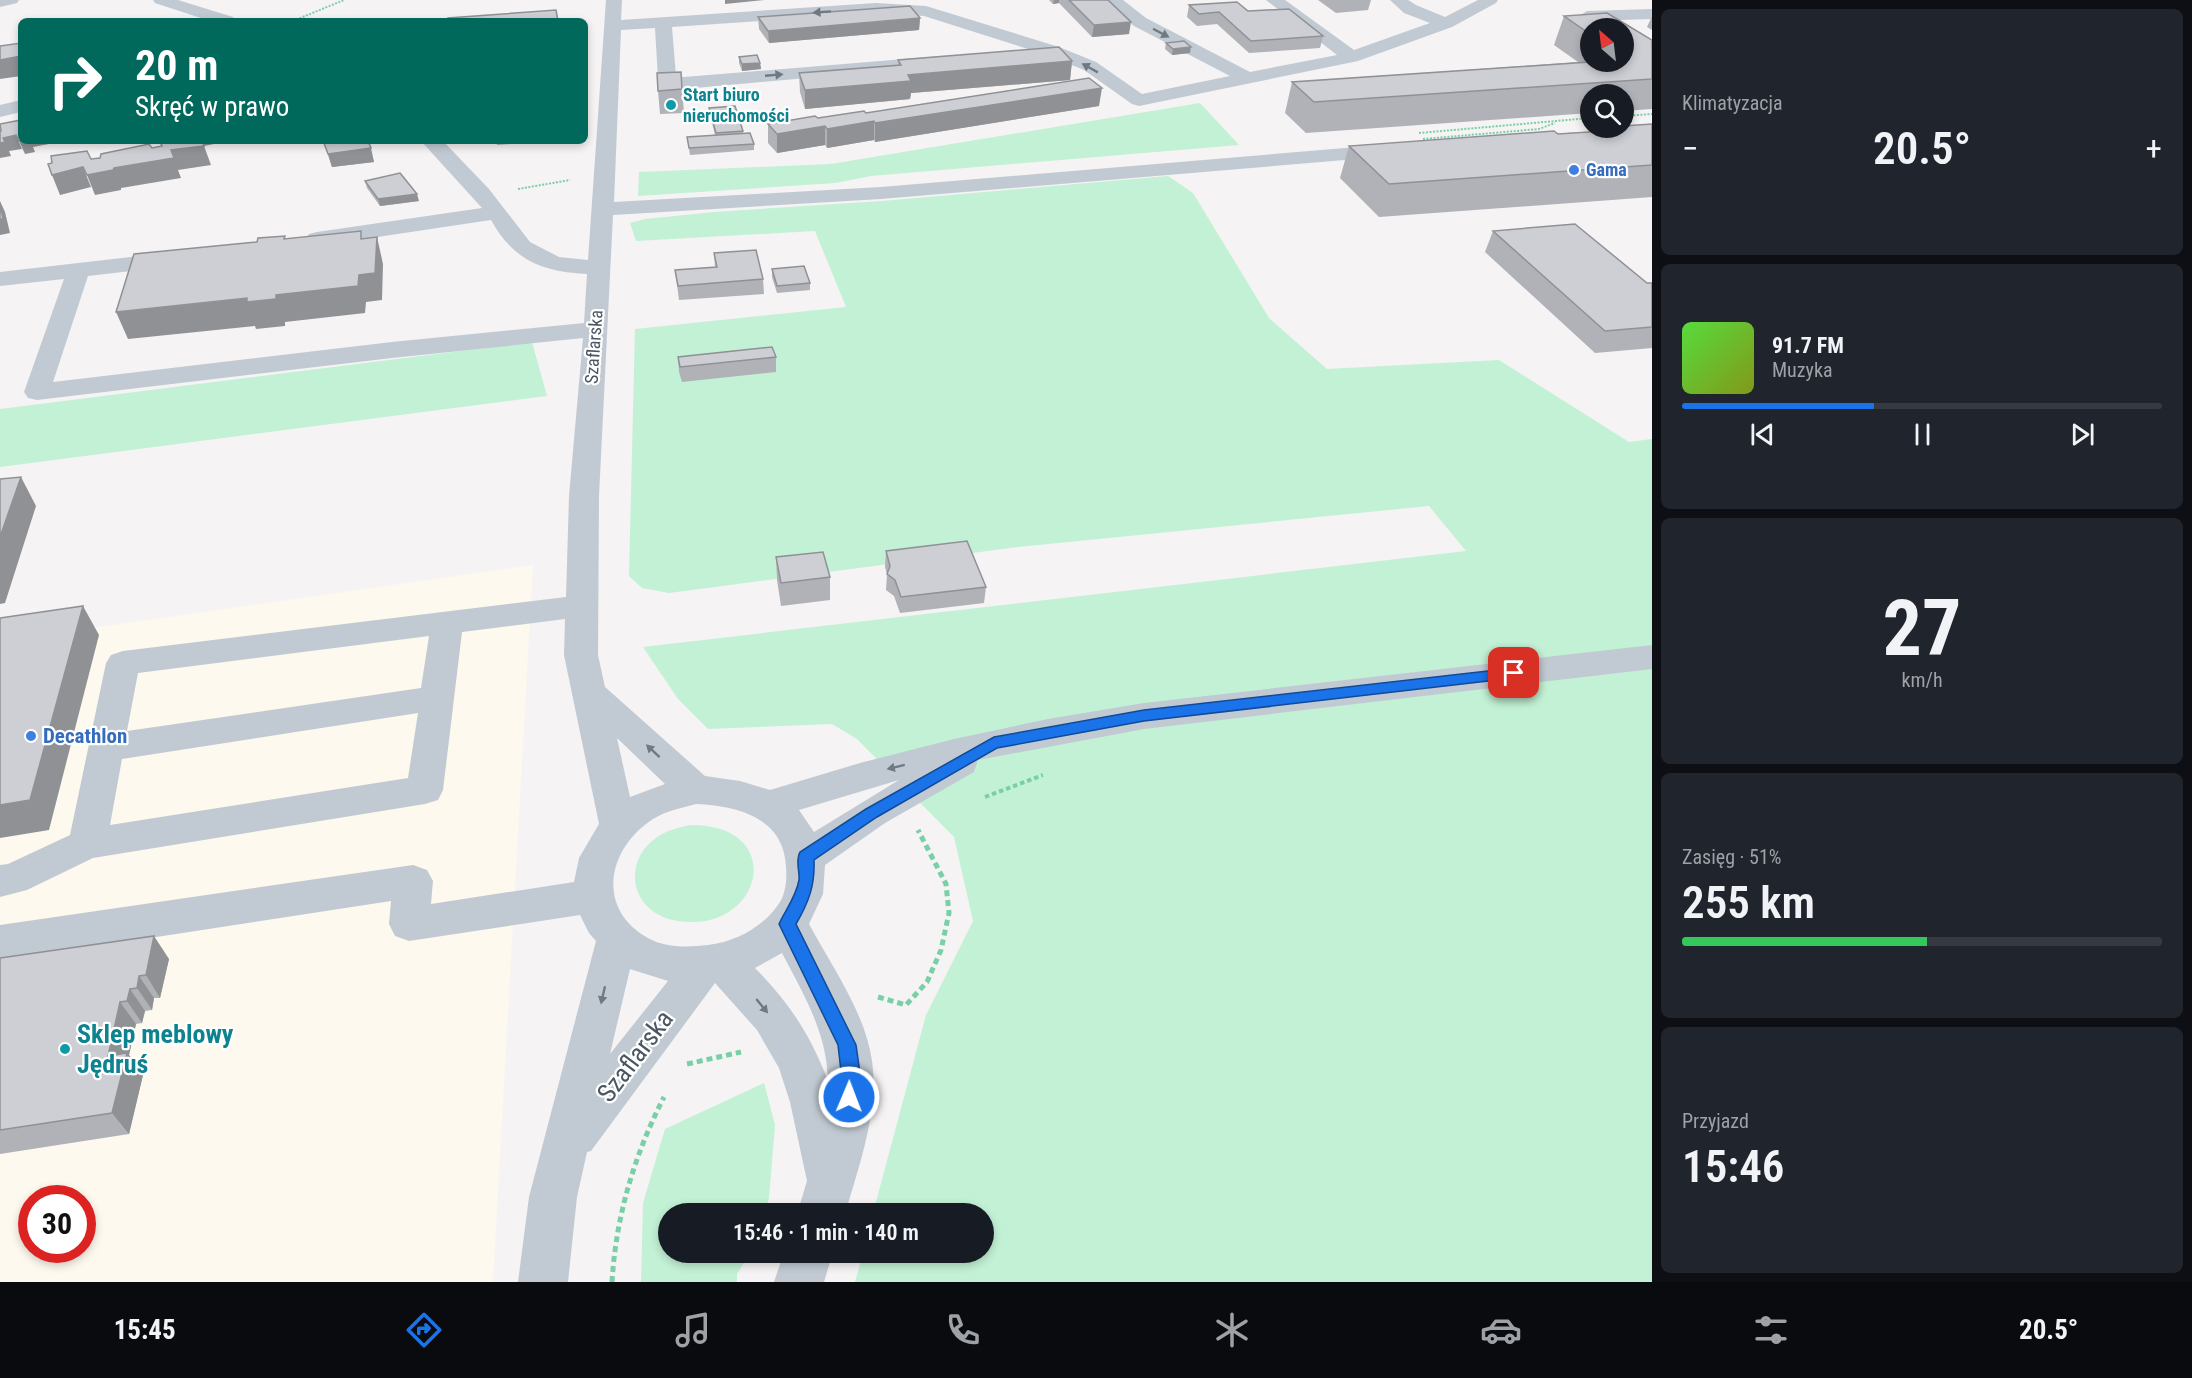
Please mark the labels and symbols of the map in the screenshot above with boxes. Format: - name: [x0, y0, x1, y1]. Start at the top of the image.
- one-way arrow: [812, 7, 831, 16]
- north arrow: [1580, 18, 1634, 72]
- one-way arrow: [1152, 28, 1169, 38]
- one-way arrow: [1082, 63, 1099, 73]
- one-way arrow: [764, 70, 783, 80]
- place label: Start biuro nieruchomości: [683, 84, 789, 126]
- marker: Start biuro nieruchomości: [664, 98, 678, 112]
- place label: Gama: [1586, 159, 1627, 180]
- marker: Gama: [1567, 163, 1581, 177]
- street label: Szaflarska: [580, 309, 607, 385]
- pin: [1488, 647, 1539, 698]
- place label: Decathlon: [43, 724, 127, 748]
- marker: Decathlon: [24, 729, 38, 743]
- one-way arrow: [646, 744, 660, 758]
- one-way arrow: [887, 763, 905, 773]
- one-way arrow: [598, 986, 608, 1004]
- one-way arrow: [755, 998, 768, 1013]
- street label: Szaflarska: [591, 1004, 679, 1108]
- place label: Sklep meblowy Jędruś: [77, 1019, 234, 1079]
- marker: Sklep meblowy Jędruś: [58, 1042, 72, 1056]
- position arrow: [817, 1065, 881, 1129]
- speed limit sign: 30: [18, 1185, 96, 1263]

